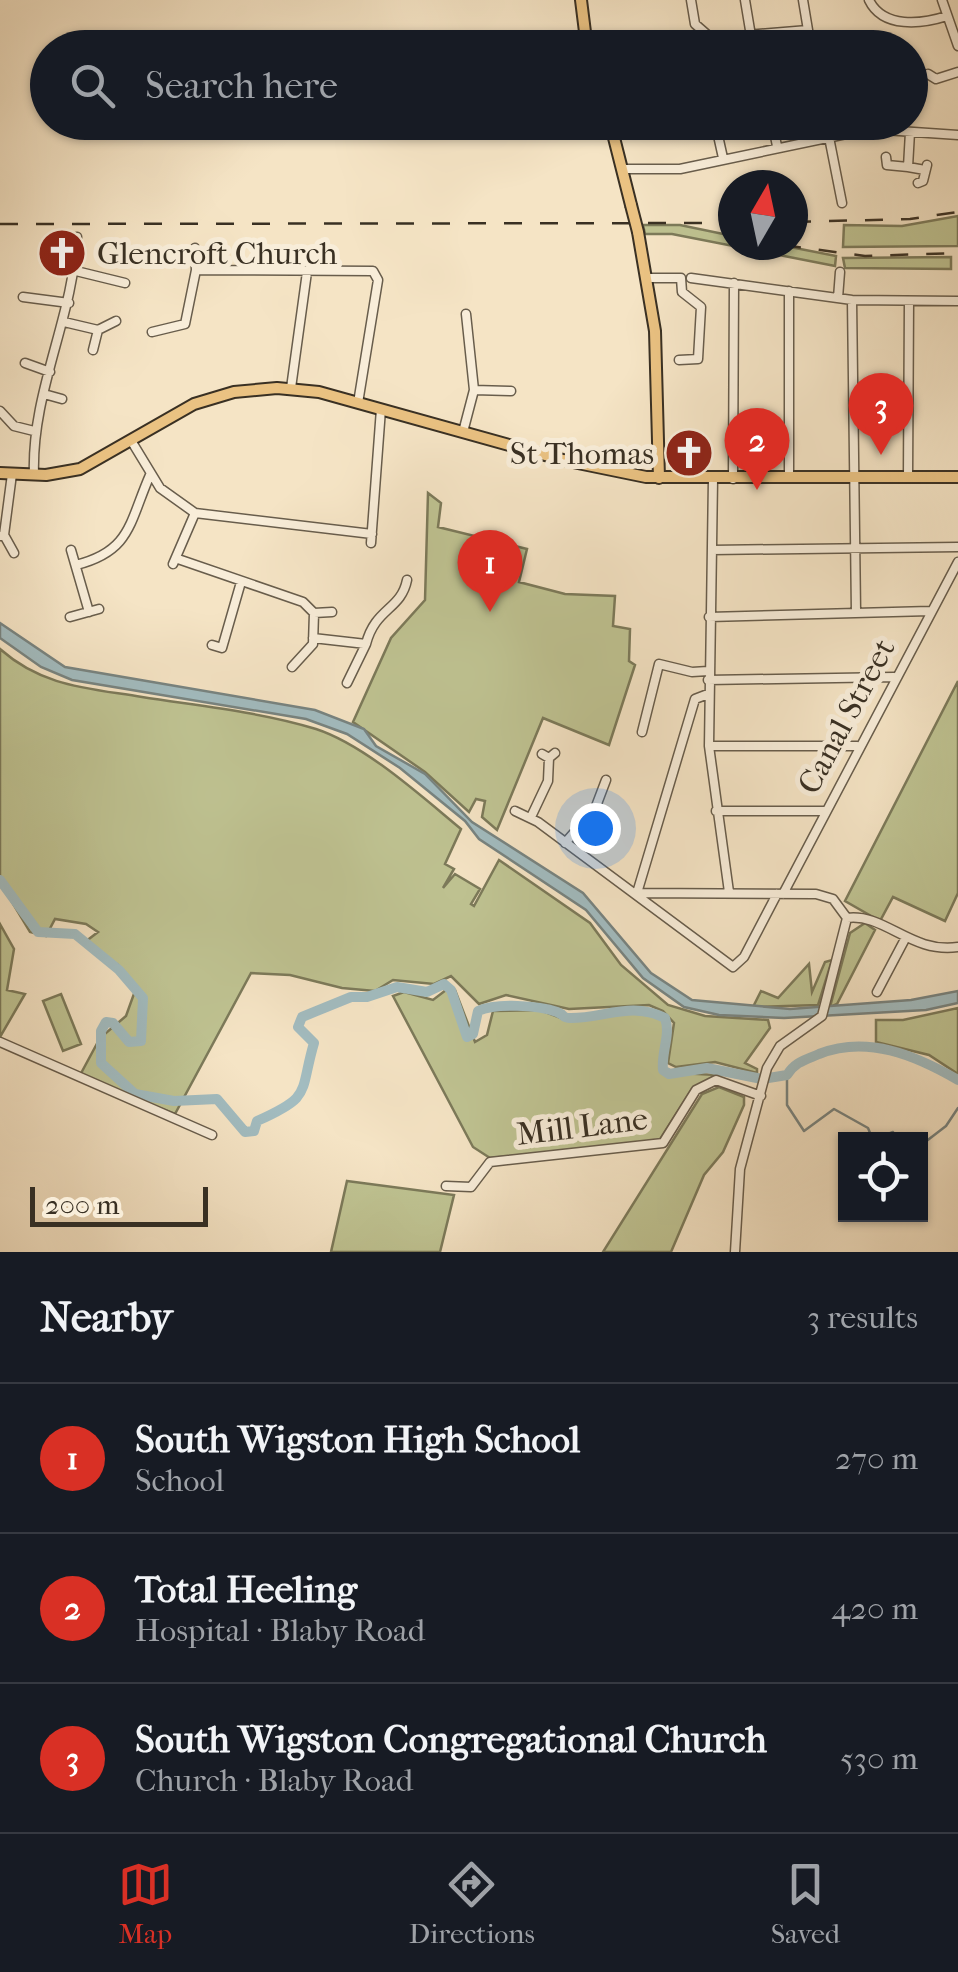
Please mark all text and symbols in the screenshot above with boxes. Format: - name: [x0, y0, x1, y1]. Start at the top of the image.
- search box: [30, 30, 928, 140]
- icon: search: [65, 58, 120, 113]
- text: Search here: [145, 63, 338, 108]
- north arrow: [718, 170, 808, 260]
- church icon: Glencroft Church: [36, 227, 88, 279]
- place label: Glencroft Church: [97, 235, 338, 272]
- pin: 3: [848, 372, 914, 455]
- pin: 2: [724, 408, 790, 490]
- church icon: St Thomas: [663, 427, 715, 479]
- place label: St Thomas: [510, 435, 654, 472]
- pin: 1: [458, 530, 522, 612]
- street label: Canal Street: [790, 632, 903, 800]
- your location: [570, 803, 621, 854]
- street label: Mill Lane: [514, 1100, 650, 1153]
- map controls: [838, 1132, 928, 1222]
- button: locate: [838, 1132, 928, 1222]
- scale bar: [30, 1182, 208, 1226]
- text: 200 m: [45, 1188, 120, 1221]
- text: Nearby: [40, 1293, 172, 1342]
- text: 3 results: [807, 1299, 918, 1336]
- text: South Wigston High School: [135, 1417, 580, 1462]
- text: 1: [67, 1440, 78, 1477]
- text: 270 m: [835, 1440, 918, 1477]
- text: School: [135, 1462, 224, 1499]
- text: Total Heeling: [135, 1567, 357, 1612]
- text: 2: [64, 1590, 81, 1627]
- text: 420 m: [832, 1590, 918, 1627]
- text: Hospital · Blaby Road: [135, 1612, 425, 1649]
- text: South Wigston Congregational Church: [135, 1717, 767, 1762]
- text: 3: [66, 1740, 79, 1777]
- text: 530 m: [840, 1740, 918, 1777]
- text: Church · Blaby Road: [135, 1762, 413, 1799]
- tab: Map: [118, 1857, 173, 1950]
- tab: Directions: [409, 1857, 535, 1950]
- tab: Saved: [771, 1857, 840, 1950]

